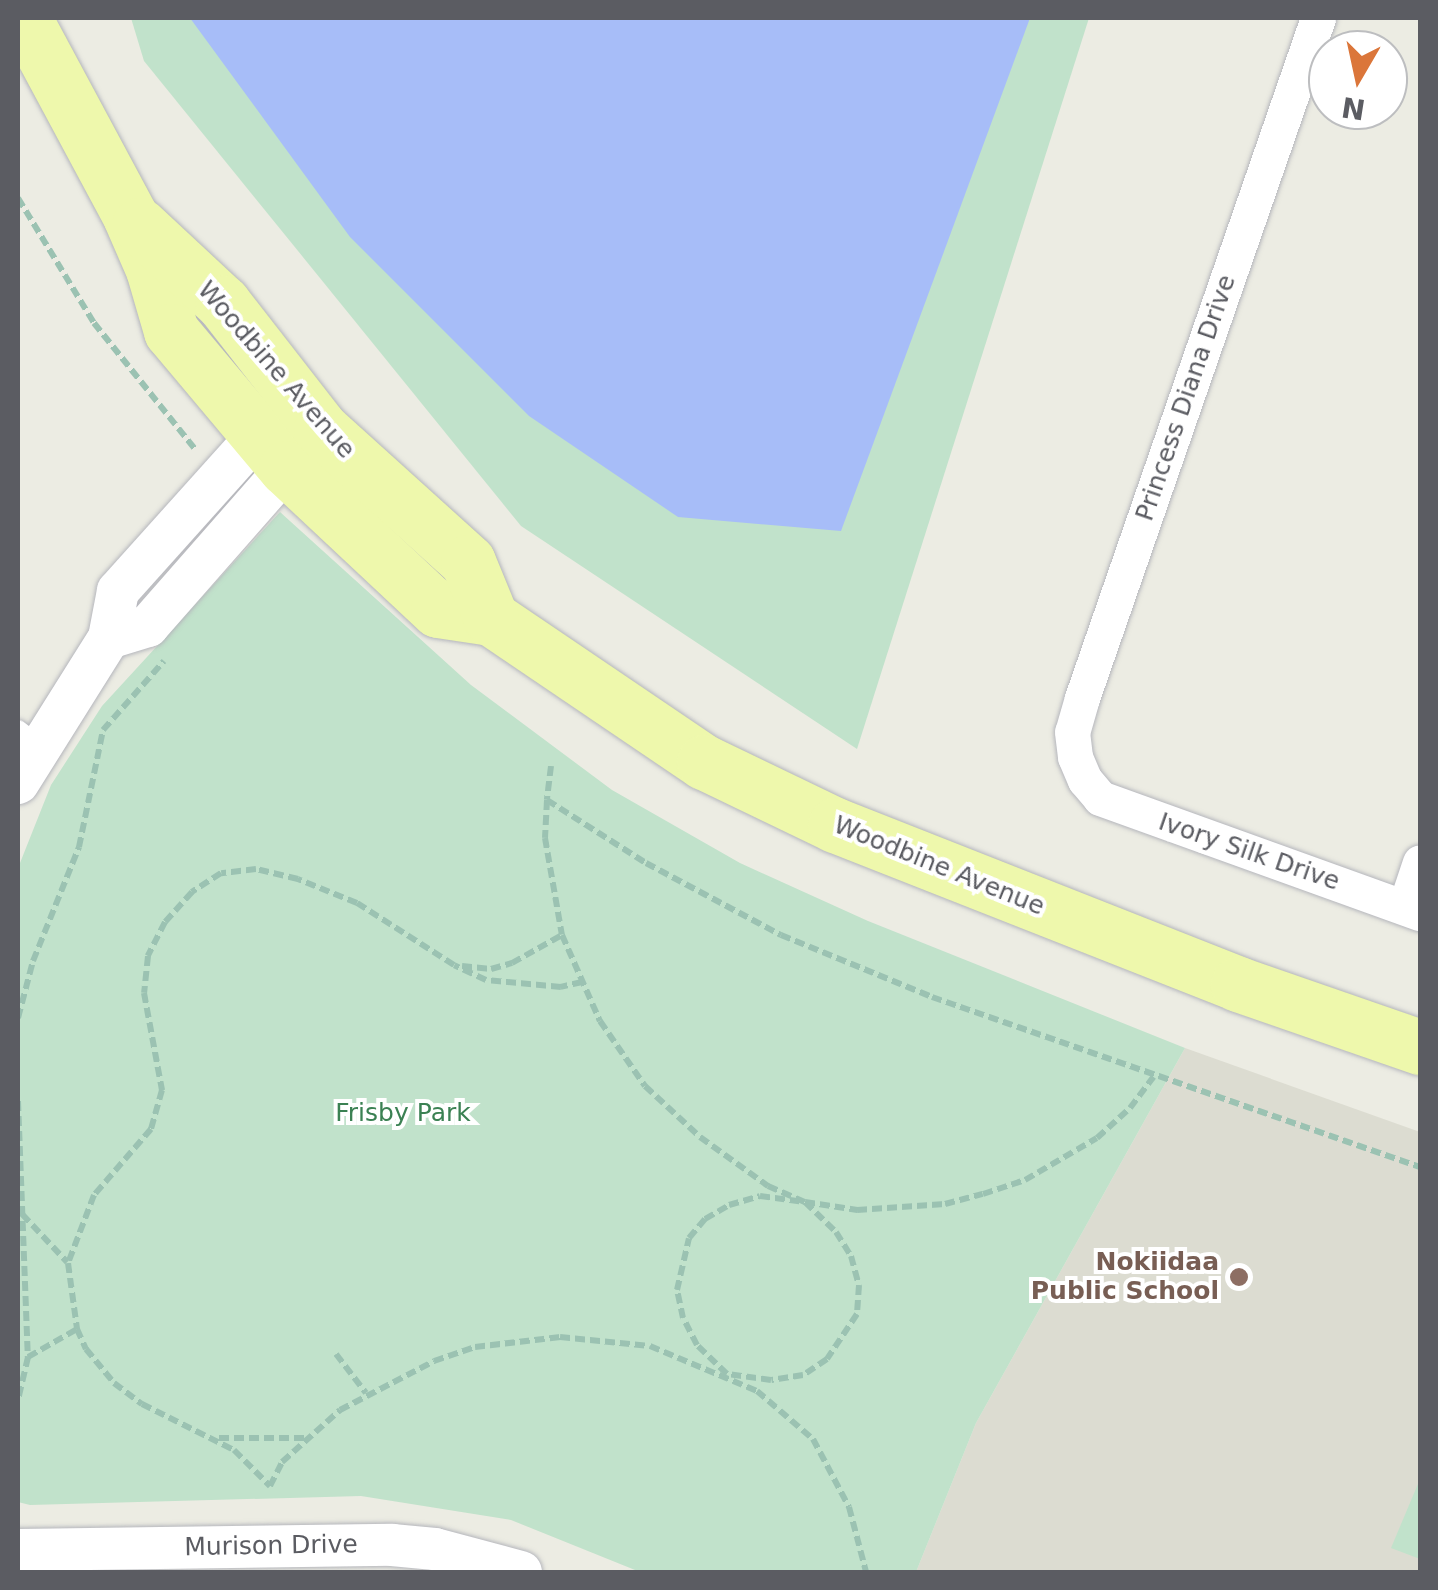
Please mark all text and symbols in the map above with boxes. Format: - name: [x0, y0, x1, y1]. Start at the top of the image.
- north arrow: [1308, 30, 1408, 130]
- text: N: [1339, 90, 1368, 126]
- street label: Princess Diana Drive: [1130, 271, 1242, 525]
- street label: Woodbine Avenue: [191, 275, 361, 465]
- street label: Ivory Silk Drive: [1155, 807, 1343, 897]
- street label: Woodbine Avenue: [829, 810, 1049, 922]
- park label: Frisby Park: [335, 1098, 471, 1128]
- place label: Nokiidaa Public School: [1031, 1248, 1219, 1307]
- marker: Nokiidaa Public School: [1228, 1266, 1250, 1288]
- street label: Murison Drive: [184, 1529, 358, 1563]

